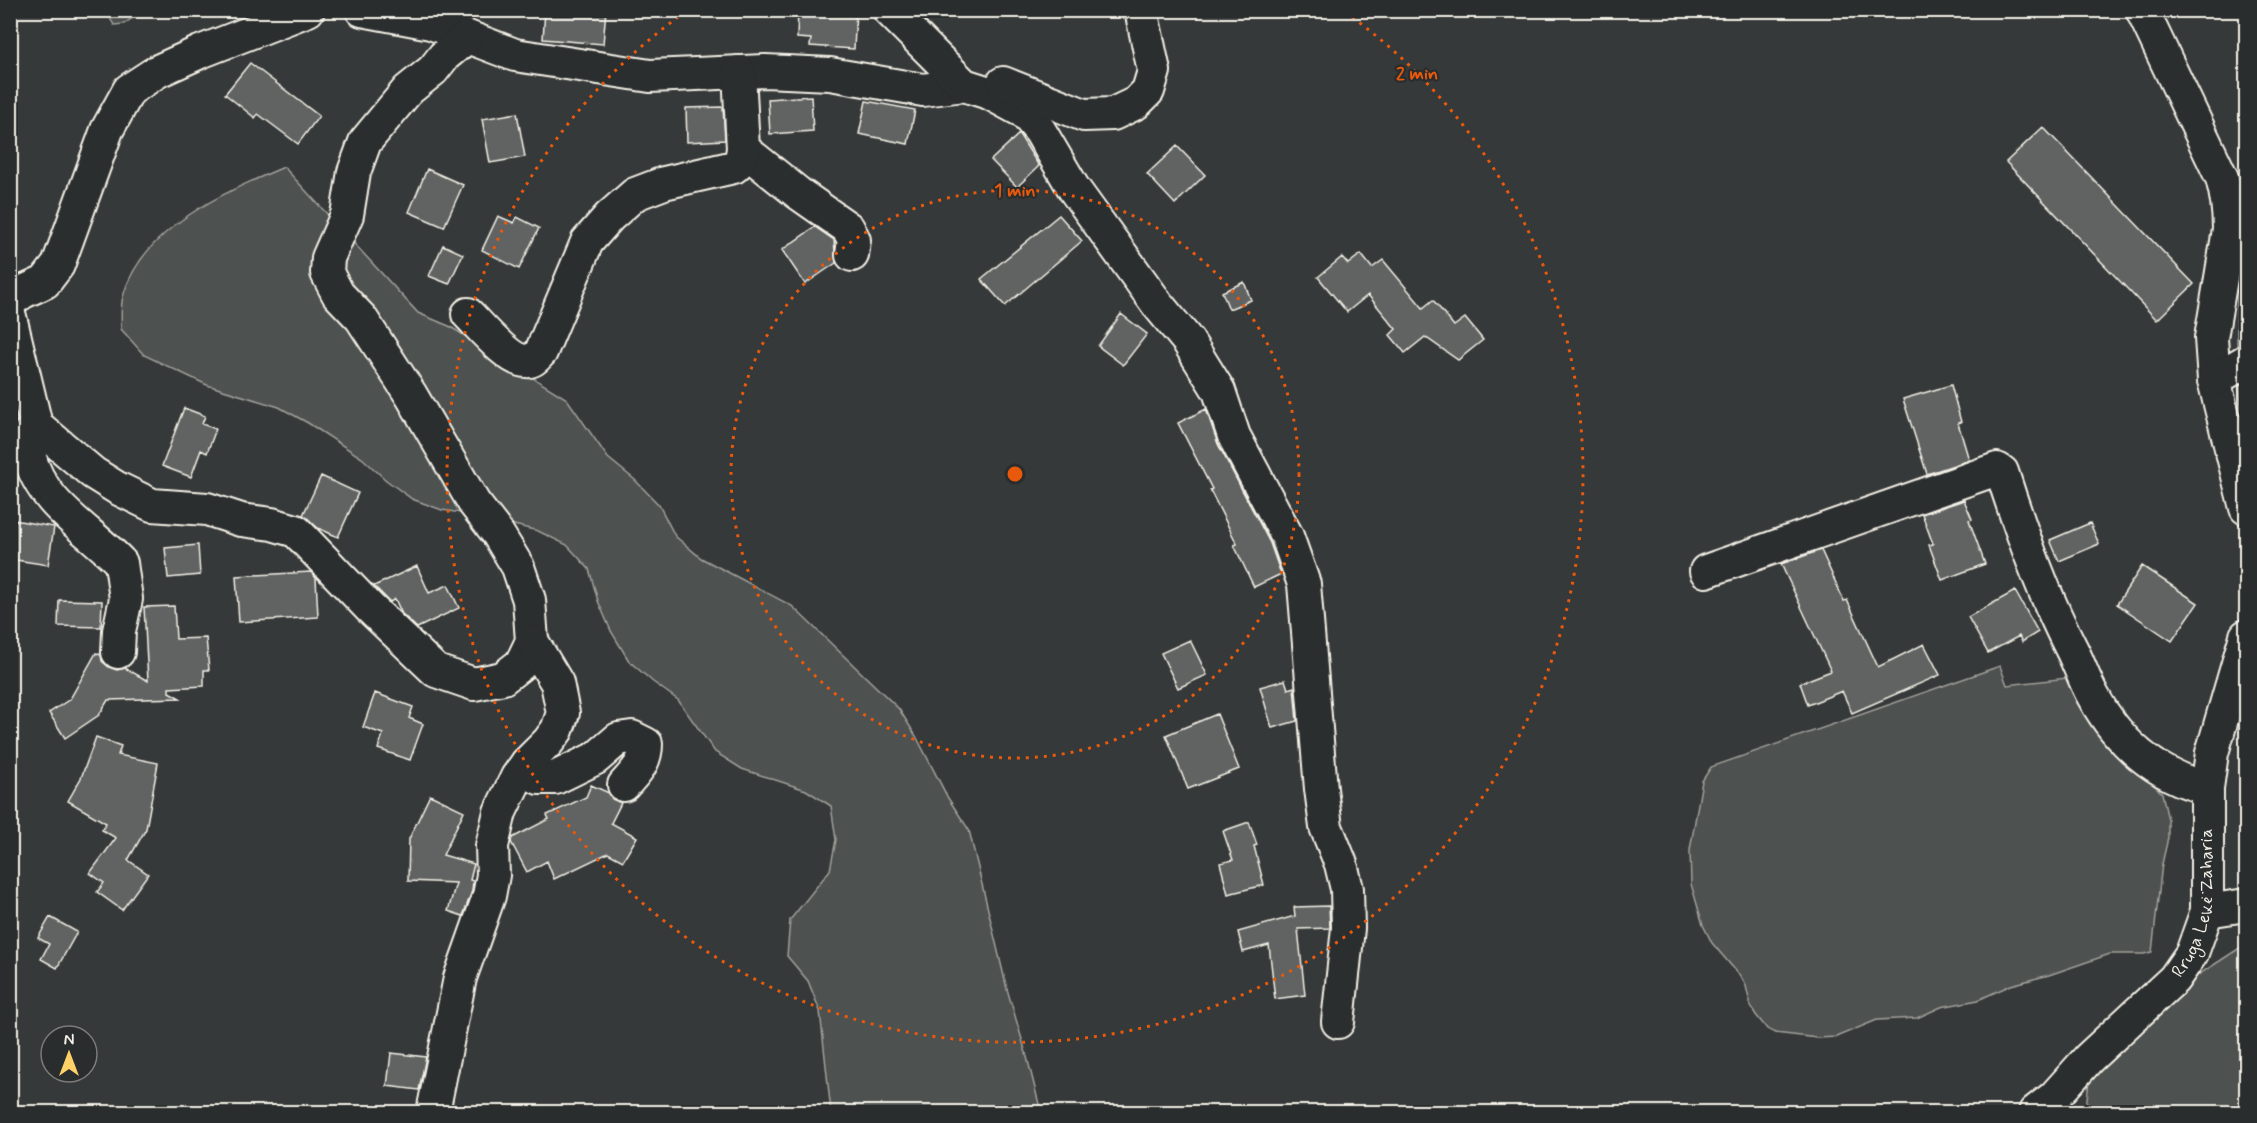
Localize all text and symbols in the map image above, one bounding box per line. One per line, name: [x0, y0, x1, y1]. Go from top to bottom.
text: 2 min: [1396, 62, 1438, 86]
text: 1 min: [994, 179, 1036, 203]
centre of rings: [1005, 464, 1025, 484]
street label: Rruga Lekë Zaharia: [2166, 828, 2219, 983]
north arrow: [39, 1024, 99, 1084]
text: N: [64, 1030, 74, 1051]

